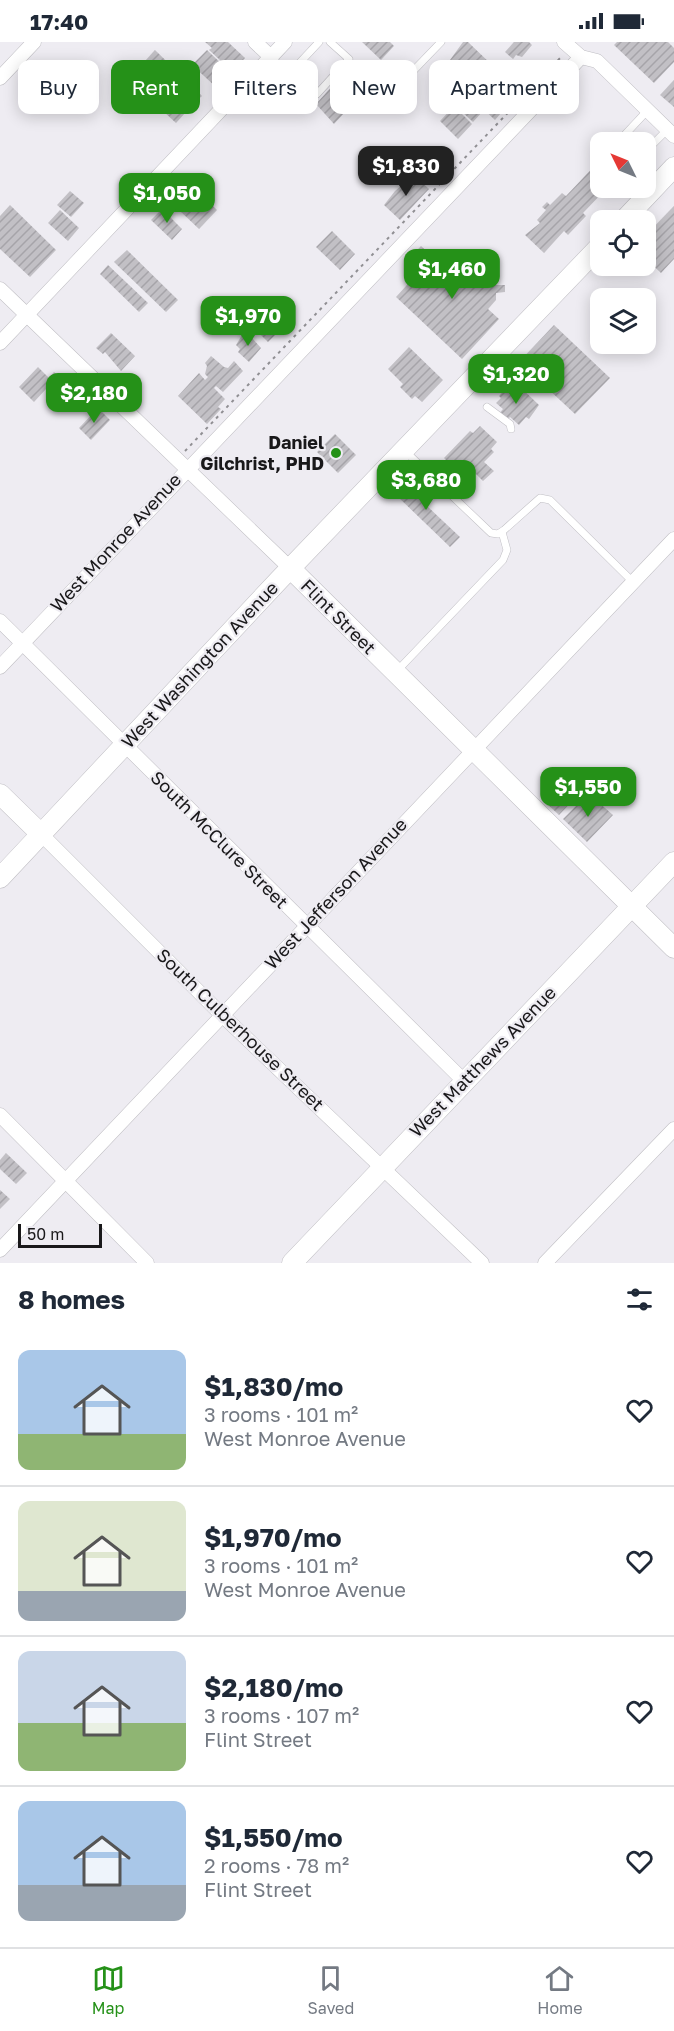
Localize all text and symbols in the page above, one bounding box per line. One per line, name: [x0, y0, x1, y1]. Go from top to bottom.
text: 17:40: [30, 8, 88, 35]
chip: Buy: [18, 60, 99, 114]
chip: Rent: [111, 60, 200, 114]
chip: Filters: [212, 60, 318, 114]
chip: New: [330, 60, 417, 114]
chip: Apartment: [429, 60, 579, 114]
north arrow: [590, 132, 656, 198]
map controls: [590, 132, 656, 354]
pin: $1,830: [357, 146, 455, 197]
text: $1,830: [372, 153, 440, 177]
pin: $1,050: [118, 173, 216, 224]
text: $1,050: [133, 180, 201, 204]
button: locate: [590, 210, 656, 276]
pin: $1,460: [403, 249, 501, 300]
text: $1,460: [418, 256, 486, 280]
button: layers: [590, 288, 656, 354]
pin: $1,970: [199, 296, 297, 347]
text: $1,970: [215, 303, 281, 327]
pin: $1,320: [467, 354, 565, 405]
text: $1,320: [482, 361, 550, 385]
pin: $2,180: [45, 373, 143, 424]
text: $2,180: [60, 380, 128, 404]
place label: Daniel Gilchrist, PHD: [200, 431, 324, 474]
marker: Daniel Gilchrist, PHD: [329, 446, 343, 460]
pin: $3,680: [377, 460, 475, 511]
text: $3,680: [391, 467, 461, 491]
street label: West Monroe Avenue: [45, 468, 185, 616]
street label: Flint Street: [297, 574, 381, 658]
street label: West Washington Avenue: [116, 576, 282, 752]
street label: South McClure Street: [146, 766, 293, 913]
pin: $1,550: [539, 767, 637, 818]
text: $1,550: [554, 774, 622, 798]
street label: West Jefferson Avenue: [260, 813, 411, 973]
street label: South Culberhouse Street: [153, 944, 329, 1115]
street label: West Matthews Avenue: [404, 981, 560, 1141]
scale bar: [18, 1221, 102, 1248]
text: 50 m: [27, 1224, 64, 1244]
icon: filters: [623, 1283, 656, 1316]
text: 8 homes: [18, 1284, 125, 1315]
text: $1,830/mo: [204, 1371, 343, 1402]
icon: home: [66, 1374, 138, 1446]
icon: heart: [623, 1394, 656, 1427]
text: 3 rooms · 101 m²: [204, 1402, 358, 1426]
text: West Monroe Avenue: [204, 1426, 406, 1450]
text: $1,970/mo: [204, 1522, 342, 1553]
icon: home: [66, 1525, 138, 1597]
icon: heart: [623, 1545, 656, 1578]
text: 3 rooms · 101 m²: [204, 1553, 358, 1577]
text: West Monroe Avenue: [204, 1577, 406, 1601]
text: $2,180/mo: [204, 1672, 343, 1703]
icon: home: [66, 1675, 138, 1747]
icon: heart: [623, 1695, 656, 1728]
text: 3 rooms · 107 m²: [204, 1703, 359, 1727]
text: Flint Street: [204, 1727, 312, 1751]
text: $1,550/mo: [204, 1822, 343, 1853]
icon: home: [66, 1825, 138, 1897]
icon: heart: [623, 1845, 656, 1878]
text: 2 rooms · 78 m²: [204, 1853, 349, 1877]
text: Flint Street: [204, 1877, 312, 1901]
tab: Map: [92, 1962, 125, 2018]
tab: Saved: [308, 1962, 354, 2018]
tab: Home: [537, 1962, 582, 2018]

